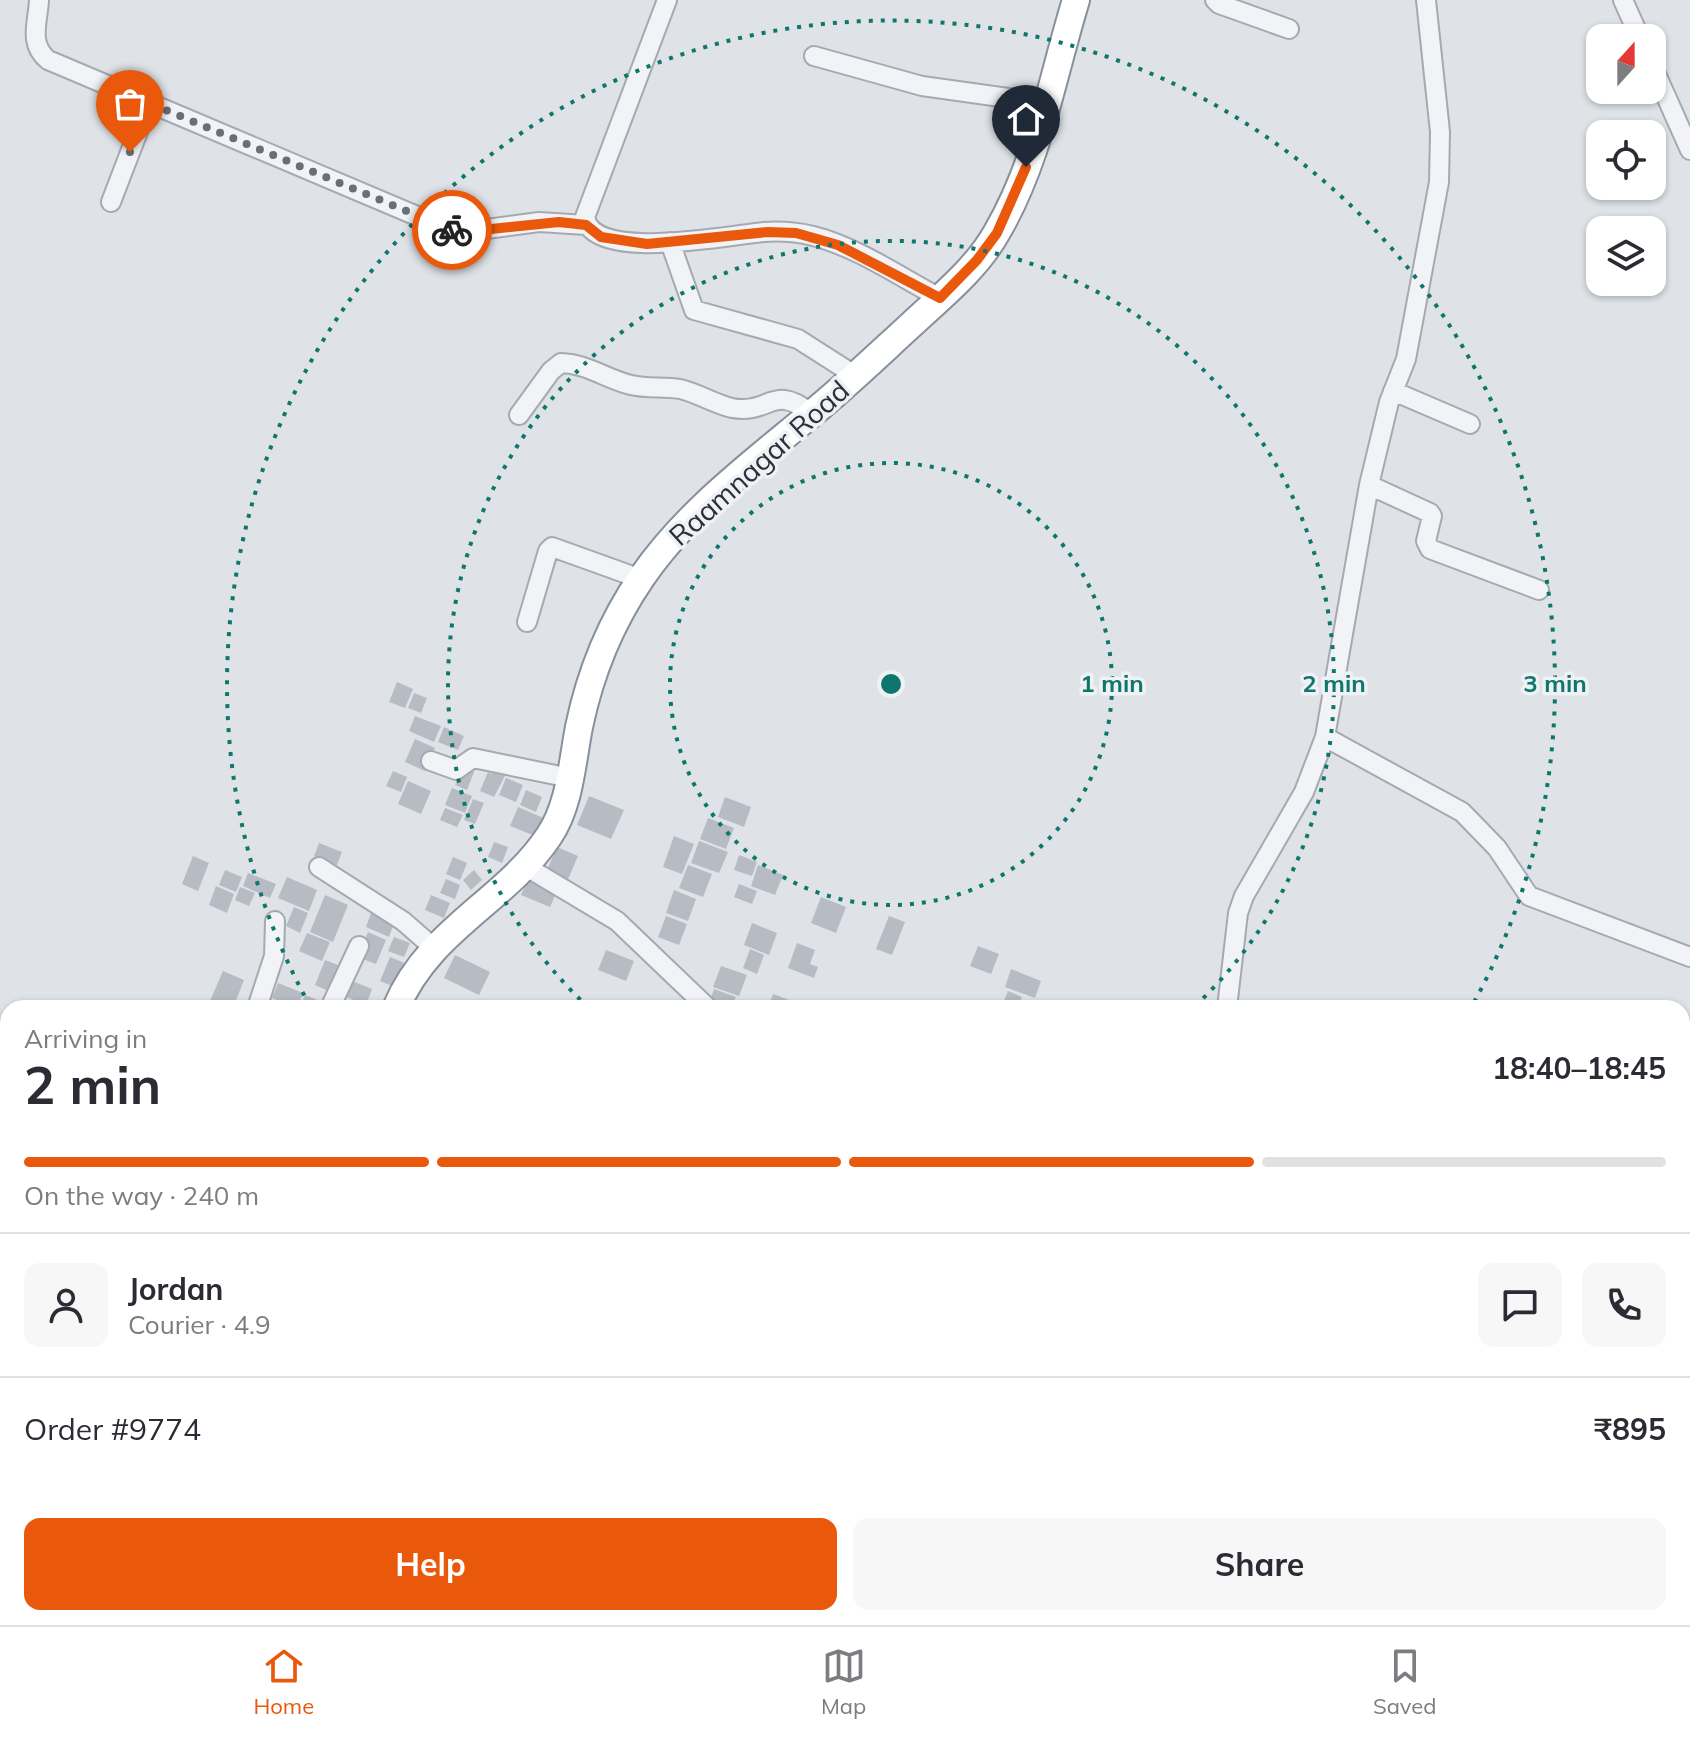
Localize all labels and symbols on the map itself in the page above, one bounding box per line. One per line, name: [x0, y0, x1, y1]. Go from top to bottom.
north arrow: [1586, 24, 1666, 104]
pin: [96, 70, 164, 152]
pin: [992, 85, 1060, 167]
courier: [412, 190, 492, 270]
street label: Raamnagar Road: [661, 372, 856, 553]
text: 1 min: [1080, 668, 1144, 698]
text: 2 min: [1302, 668, 1366, 698]
text: 3 min: [1523, 668, 1587, 698]
centre of rings: [877, 670, 905, 698]

